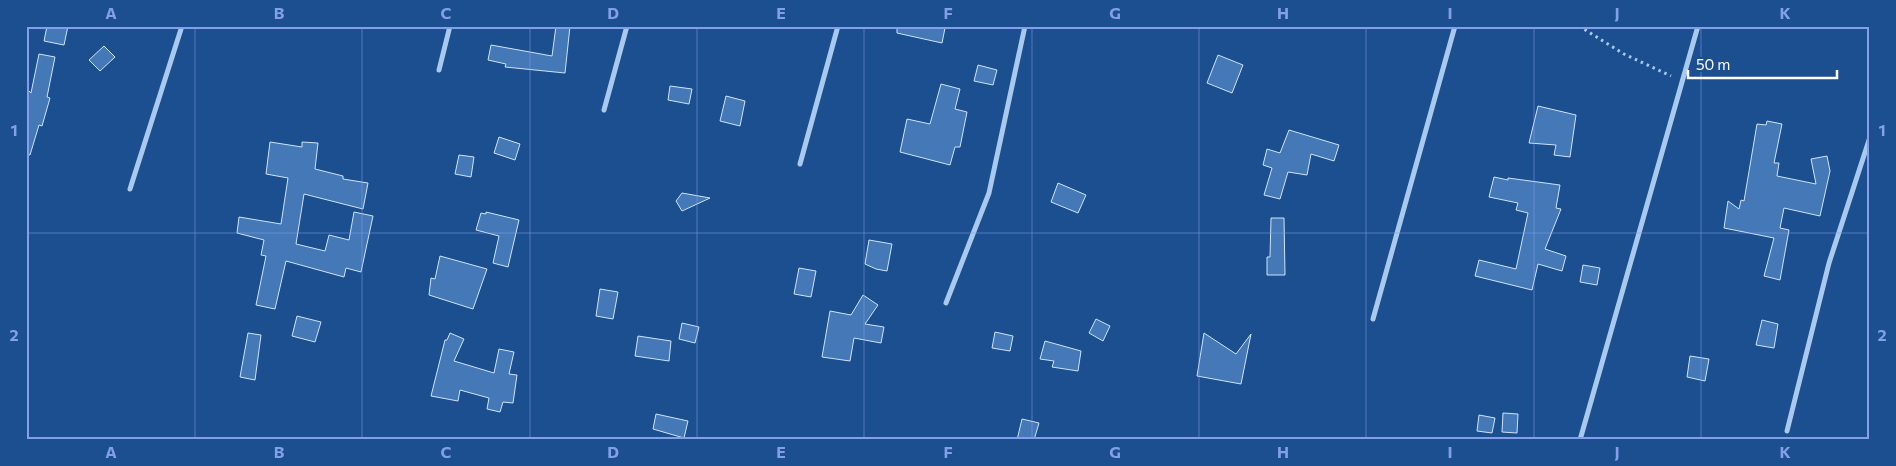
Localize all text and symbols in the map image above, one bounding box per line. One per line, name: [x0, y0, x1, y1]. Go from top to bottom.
text: A: [105, 3, 117, 22]
text: B: [274, 3, 285, 22]
text: C: [441, 3, 452, 22]
text: D: [607, 3, 619, 22]
text: E: [776, 3, 786, 22]
text: F: [943, 3, 953, 22]
text: G: [1109, 3, 1121, 22]
text: H: [1277, 3, 1289, 22]
text: I: [1447, 3, 1453, 22]
text: J: [1614, 3, 1620, 22]
text: K: [1779, 3, 1791, 22]
scale bar: [1688, 48, 1837, 80]
text: 50 m: [1696, 55, 1730, 73]
text: 1: [10, 120, 18, 139]
text: 1: [1878, 120, 1886, 139]
text: 2: [9, 325, 19, 344]
text: 2: [1877, 325, 1887, 344]
text: A: [105, 442, 117, 461]
text: B: [274, 442, 285, 461]
text: C: [441, 442, 452, 461]
text: D: [607, 442, 619, 461]
text: E: [776, 442, 786, 461]
text: F: [943, 442, 953, 461]
text: G: [1109, 442, 1121, 461]
text: H: [1277, 442, 1289, 461]
text: I: [1447, 442, 1453, 461]
text: J: [1614, 442, 1620, 461]
text: K: [1779, 442, 1791, 461]

